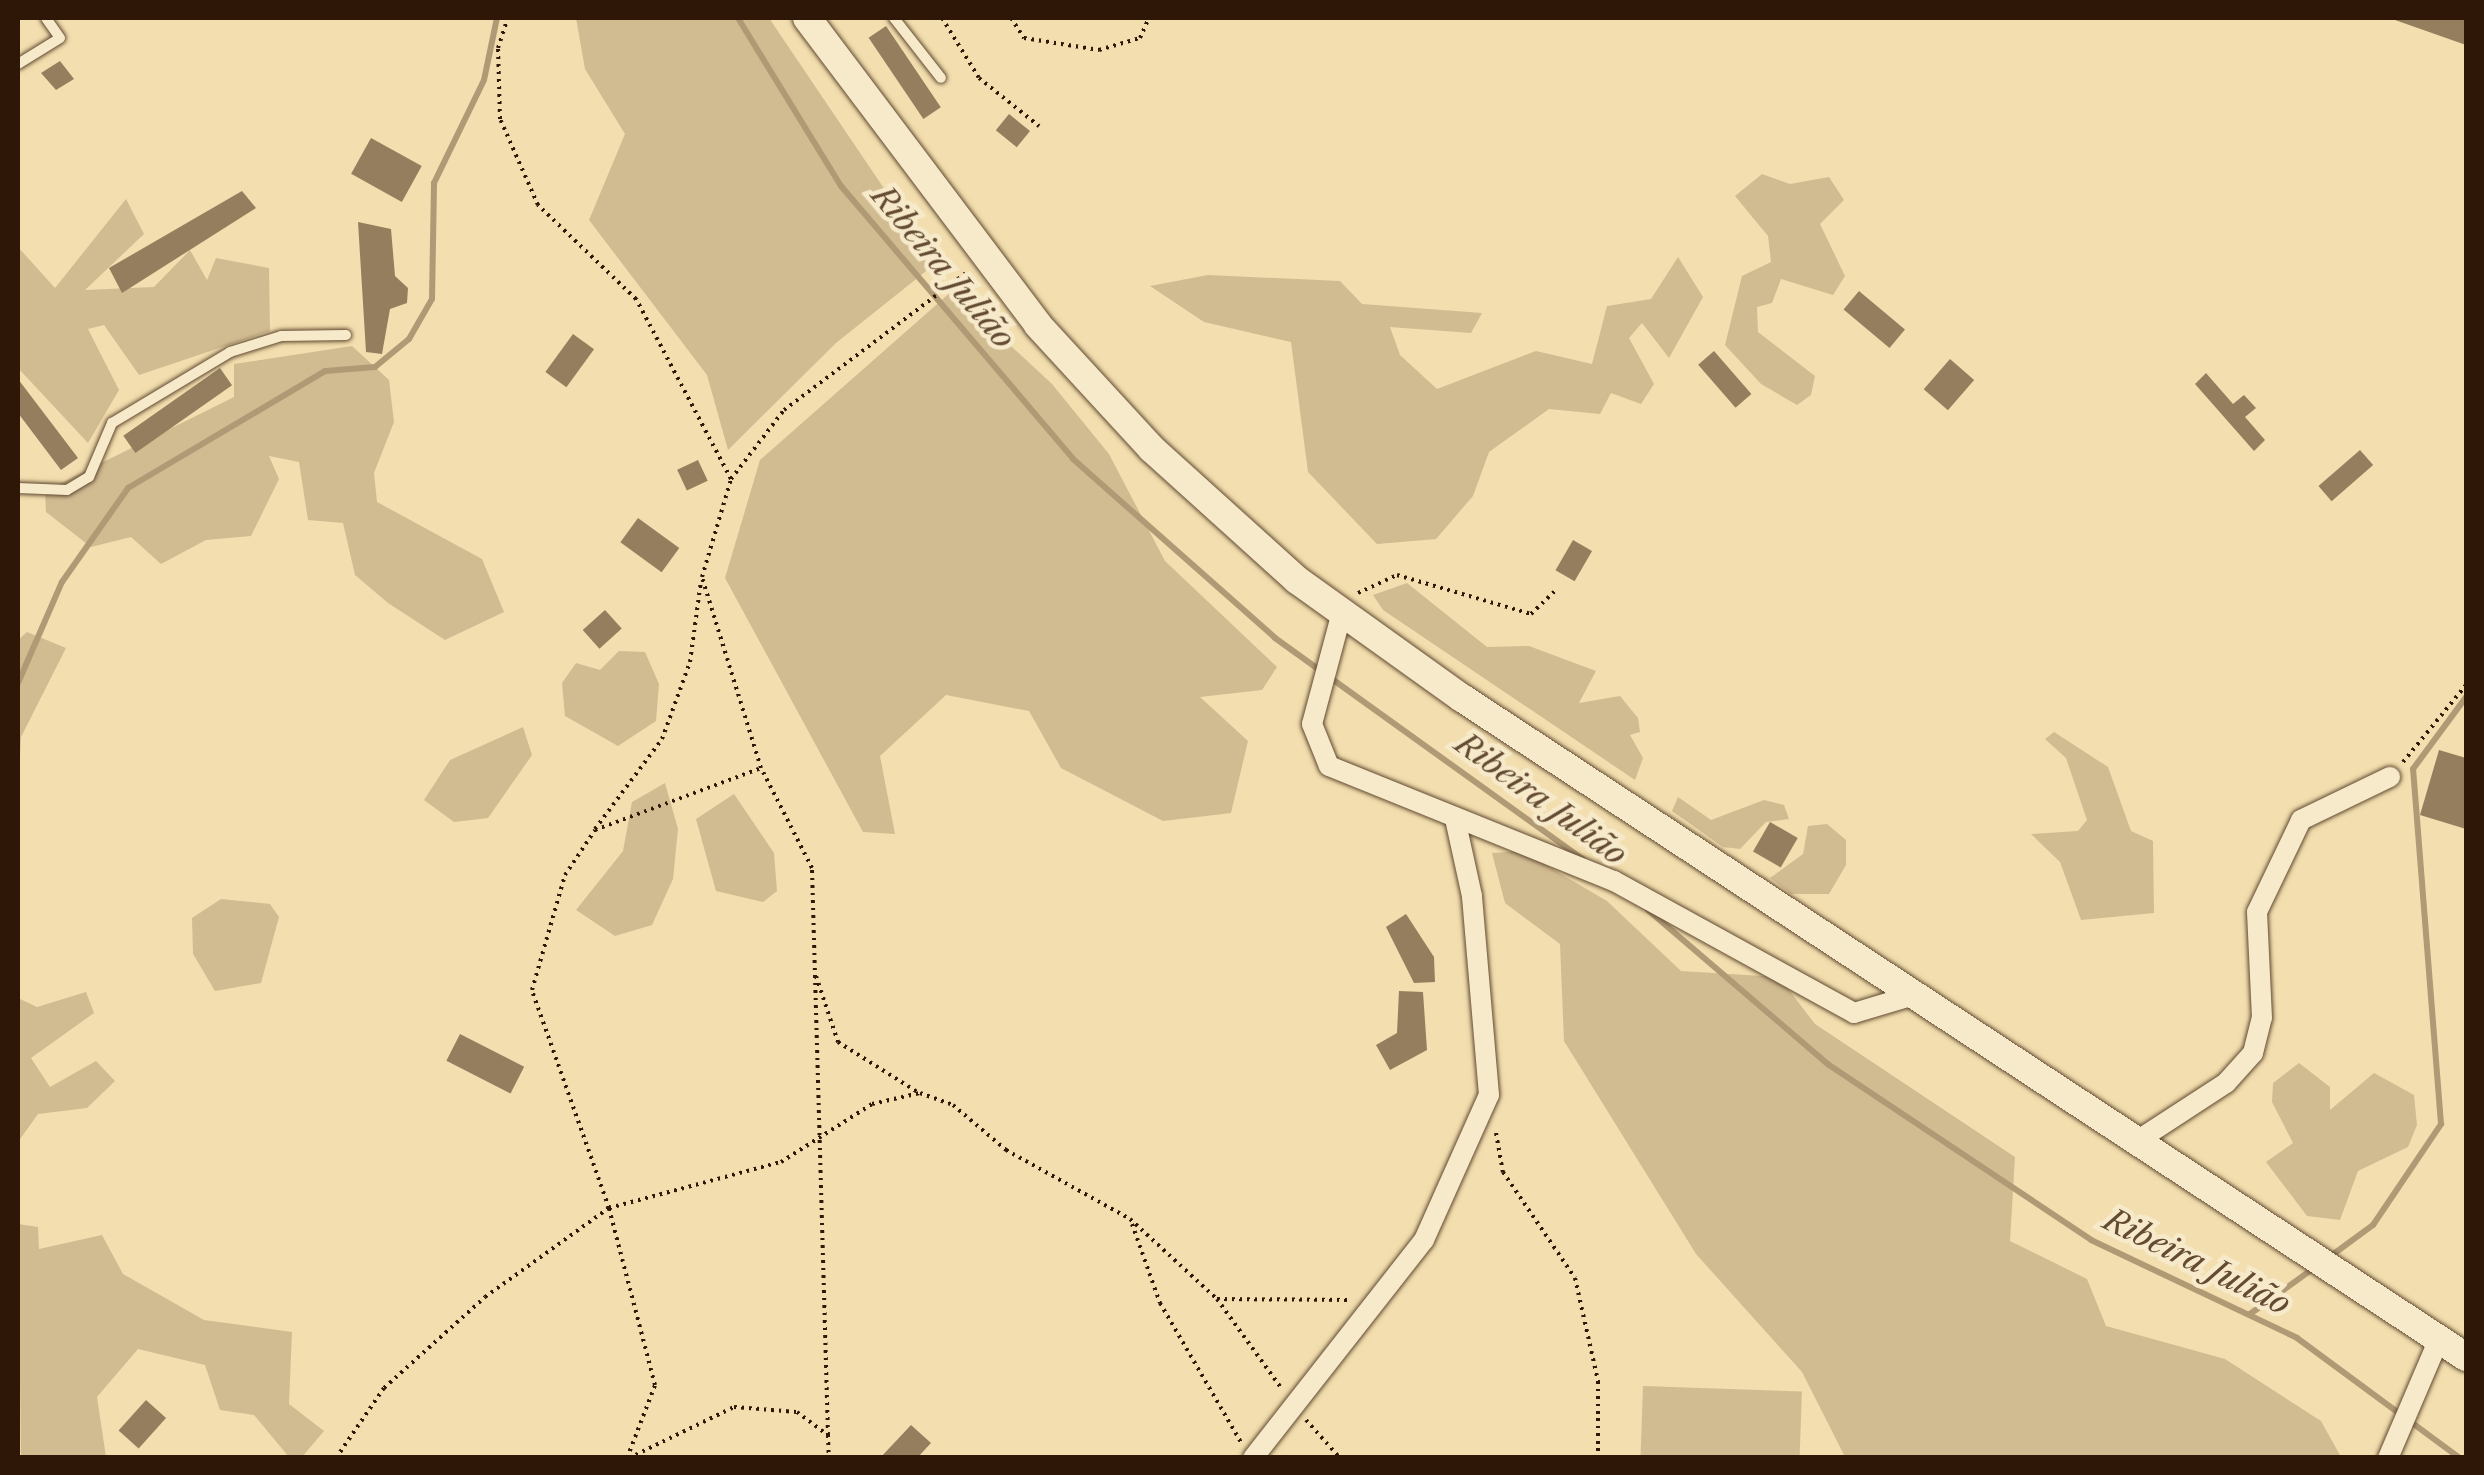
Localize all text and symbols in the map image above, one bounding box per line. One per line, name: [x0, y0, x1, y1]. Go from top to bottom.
water label: Ribeira Julião: [863, 177, 1023, 357]
water label: Ribeira Julião: [1448, 724, 1634, 874]
water label: Ribeira Julião: [2098, 1200, 2296, 1324]

